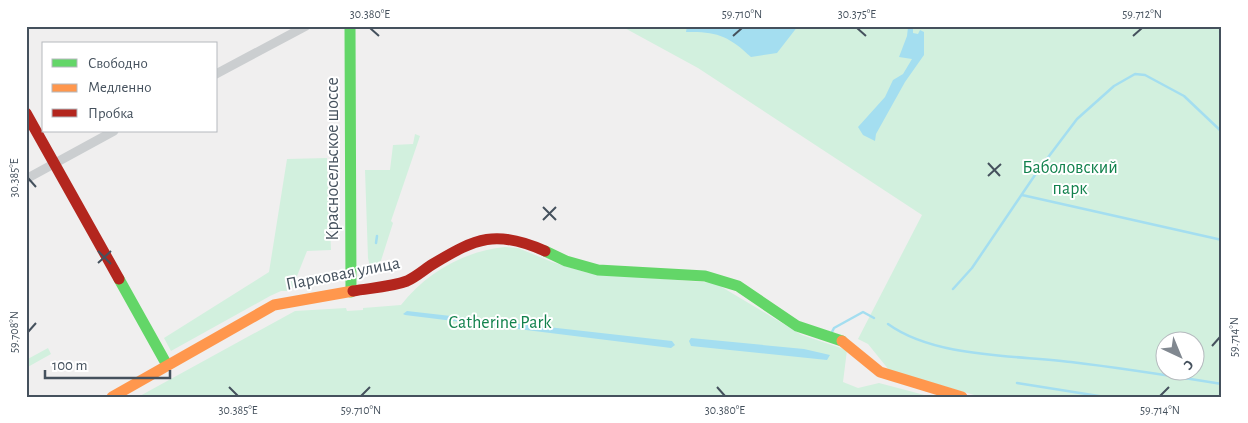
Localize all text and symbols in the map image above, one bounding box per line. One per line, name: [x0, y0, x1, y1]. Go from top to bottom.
text: 30.380°E: [350, 8, 390, 20]
text: 59.710°N: [722, 8, 762, 20]
text: 30.375°E: [838, 8, 876, 20]
text: 59.712°N: [1122, 8, 1162, 20]
legend: [42, 42, 218, 132]
text: Свободно: [88, 56, 148, 71]
street label: Красносельское шоссе: [324, 77, 342, 241]
text: Медленно: [88, 80, 152, 95]
text: Пробка: [88, 106, 134, 121]
text: 30.385°E: [8, 158, 20, 197]
park label: Баболовский парк: [1022, 158, 1118, 198]
street label: Парковая улица: [284, 254, 402, 294]
text: 59.708°N: [8, 311, 20, 353]
park label: Catherine Park: [449, 314, 552, 332]
text: 59.714°N: [1228, 317, 1240, 357]
north arrow: [1156, 330, 1206, 380]
scale bar: [45, 348, 170, 380]
text: С: [1181, 357, 1196, 373]
text: 100 m: [52, 358, 87, 373]
text: 30.385°E: [219, 404, 258, 416]
text: 59.710°N: [341, 404, 381, 416]
text: 30.380°E: [705, 404, 745, 416]
text: 59.714°N: [1140, 404, 1180, 416]

